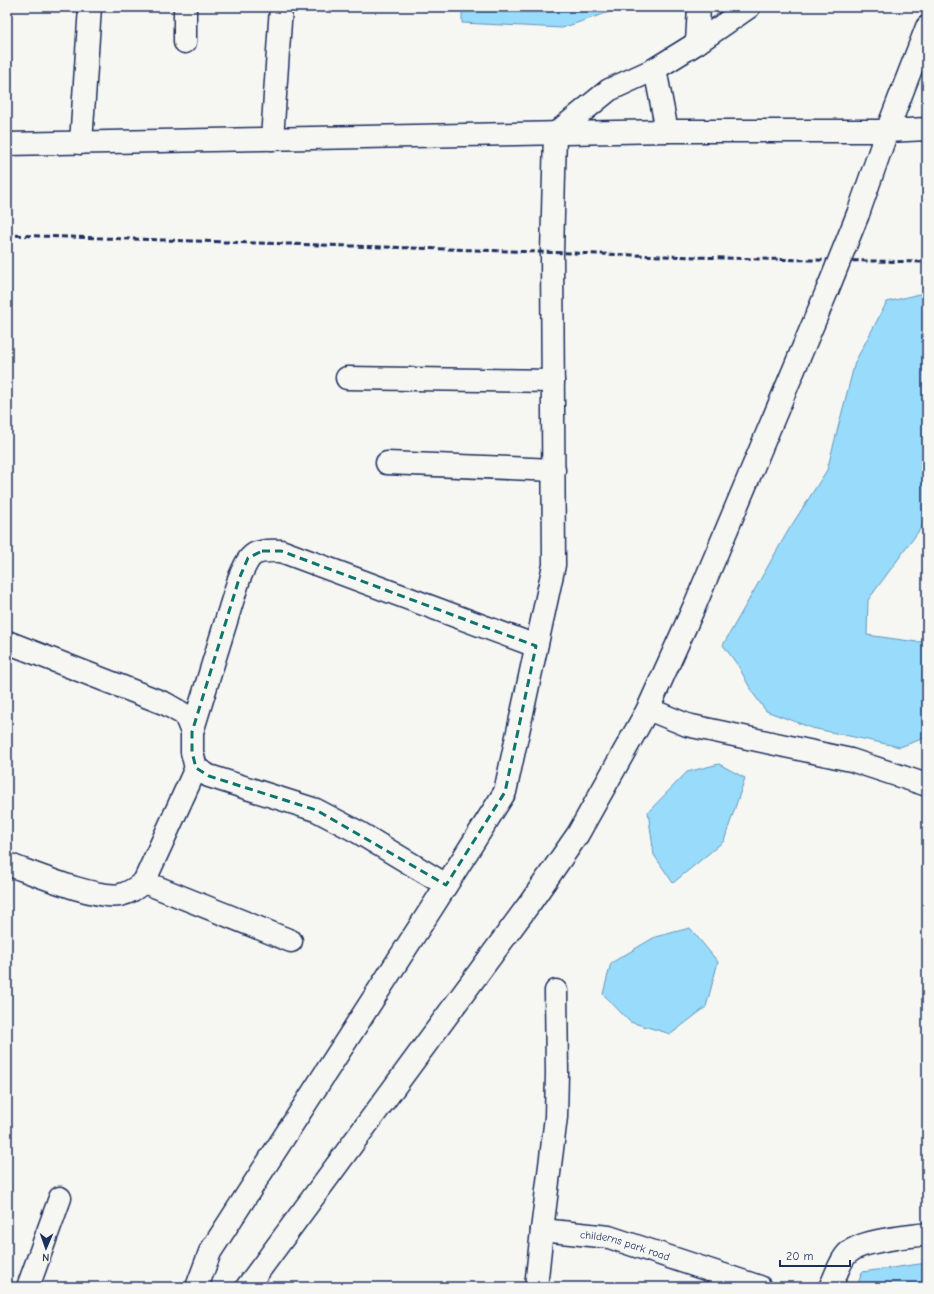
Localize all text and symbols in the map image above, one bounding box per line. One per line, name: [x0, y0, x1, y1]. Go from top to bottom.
north arrow: [26, 1228, 66, 1268]
street label: childerns park road: [579, 1228, 671, 1264]
scale bar: [780, 1242, 850, 1268]
text: 20 m: [786, 1249, 814, 1263]
text: N: [42, 1251, 49, 1264]

